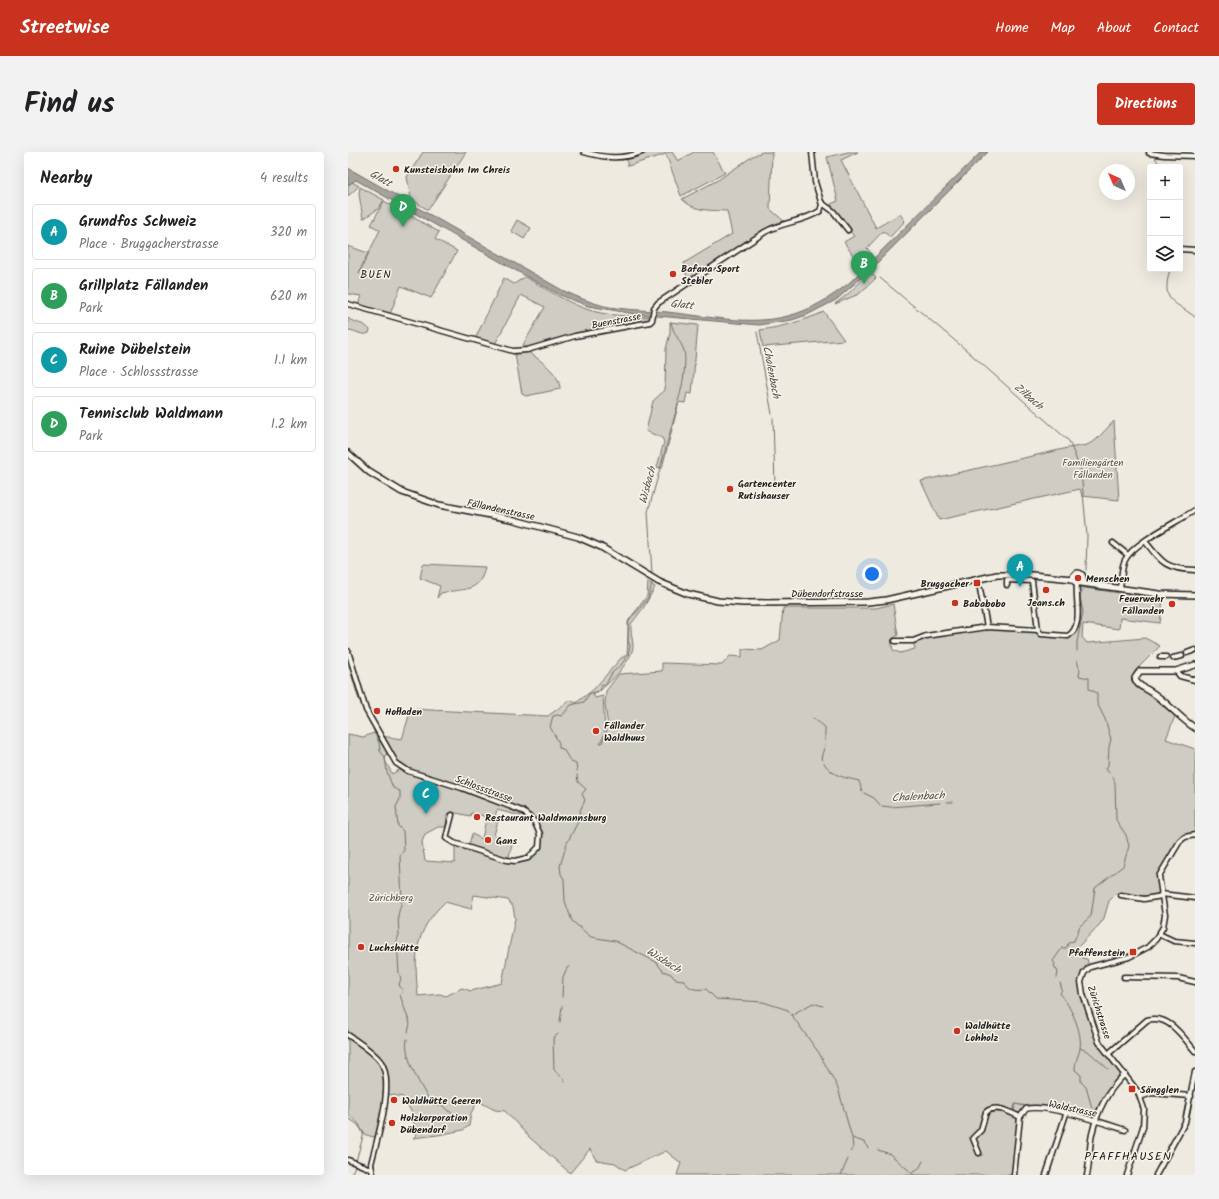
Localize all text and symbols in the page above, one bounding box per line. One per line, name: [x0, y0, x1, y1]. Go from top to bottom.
text: Streetwise: [20, 13, 110, 43]
text: Home: [995, 17, 1029, 39]
text: Map: [1051, 17, 1075, 39]
text: About: [1097, 17, 1131, 39]
text: Contact: [1153, 17, 1199, 39]
text: Find us: [24, 82, 115, 127]
button: Directions: [1097, 83, 1195, 125]
place label: Kunsteisbahn Im Chreis: [404, 162, 511, 178]
marker: Kunsteisbahn Im Chreis: [391, 164, 401, 174]
north arrow: [1099, 164, 1135, 200]
map controls: [1147, 164, 1183, 272]
button: +: [1147, 164, 1183, 200]
text: Nearby: [40, 165, 92, 192]
water label: Glatt: [366, 165, 397, 193]
text: 4 results: [260, 168, 308, 189]
pin: D: [390, 194, 416, 227]
button: −: [1147, 200, 1183, 236]
text: Grundfos Schweiz: [79, 210, 196, 234]
text: A: [50, 222, 58, 243]
text: 320 m: [270, 222, 307, 243]
text: Place · Bruggacherstrasse: [79, 234, 219, 255]
button: layers: [1147, 236, 1183, 272]
pin: B: [851, 251, 877, 284]
place label: Bafana Sport Stebler: [681, 261, 740, 289]
district label: BUEN: [360, 266, 392, 284]
marker: Bafana Sport Stebler: [668, 269, 678, 279]
text: Grillplatz Fällanden: [79, 274, 208, 298]
text: B: [50, 286, 58, 307]
text: 620 m: [270, 286, 307, 307]
water label: Glatt: [669, 295, 696, 315]
text: Park: [79, 298, 103, 319]
street label: Buenstrasse: [590, 308, 643, 334]
text: Ruine Dübelstein: [79, 338, 191, 362]
water label: Chalenbach: [757, 345, 785, 401]
text: C: [50, 350, 58, 371]
text: 1.1 km: [274, 350, 307, 371]
text: Place · Schlossstrasse: [79, 362, 198, 383]
water label: Zilbach: [1010, 379, 1048, 415]
text: Tennisclub Waldmann: [79, 402, 223, 426]
text: D: [50, 414, 58, 435]
text: 1.2 km: [271, 414, 307, 435]
text: Park: [79, 426, 103, 447]
park label: Familiengärten Fällanden: [1062, 455, 1124, 483]
water label: Wisbach: [634, 464, 662, 506]
place label: Gartencenter Rutishauser: [738, 476, 796, 504]
marker: Gartencenter Rutishauser: [725, 484, 735, 494]
street label: Fällandenstrasse: [465, 495, 537, 525]
pin: A: [1007, 554, 1033, 587]
your location: [862, 564, 882, 584]
place label: Menschen: [1086, 571, 1130, 587]
marker: Menschen: [1073, 573, 1083, 583]
place label: Bruggacher: [921, 576, 969, 592]
marker: Bruggacher: [972, 578, 982, 588]
marker: Jeans.ch: [1041, 585, 1051, 595]
street label: Dübendorfstrasse: [791, 586, 864, 602]
place label: Feuerwehr Fällanden: [1119, 591, 1164, 619]
place label: Jeans.ch: [1027, 595, 1065, 611]
place label: Bababobo: [963, 596, 1006, 612]
marker: Bababobo: [950, 598, 960, 608]
marker: Feuerwehr Fällanden: [1167, 599, 1177, 609]
place label: Hofladen: [385, 704, 423, 720]
marker: Hofladen: [372, 706, 382, 716]
place label: Fällander Waldhuus: [604, 718, 645, 746]
marker: Fällander Waldhuus: [591, 726, 601, 736]
street label: Schlossstrasse: [453, 771, 515, 807]
pin: C: [413, 781, 439, 814]
water label: Chalenbach: [891, 787, 946, 807]
place label: Restaurant Waldmannsburg: [485, 810, 607, 826]
marker: Restaurant Waldmannsburg: [472, 812, 482, 822]
place label: Gans: [496, 833, 518, 849]
marker: Gans: [483, 835, 493, 845]
park label: Zürichberg: [369, 890, 413, 906]
place label: Luchshütte: [369, 940, 419, 956]
marker: Luchshütte: [356, 942, 366, 952]
water label: Wisbach: [643, 943, 685, 979]
place label: Pfaffenstein: [1069, 945, 1125, 961]
marker: Pfaffenstein: [1128, 947, 1138, 957]
street label: Zürichstrasse: [1083, 983, 1115, 1042]
place label: Waldhütte Lohholz: [965, 1018, 1010, 1046]
marker: Waldhütte Lohholz: [952, 1026, 962, 1036]
place label: Sängglen: [1140, 1082, 1179, 1098]
marker: Sängglen: [1127, 1084, 1137, 1094]
place label: Waldhütte Geeren: [402, 1093, 481, 1109]
marker: Waldhütte Geeren: [389, 1095, 399, 1105]
street label: Waldstrasse: [1047, 1096, 1099, 1122]
place label: Holzkorporation Dübendorf: [400, 1110, 468, 1138]
marker: Holzkorporation Dübendorf: [387, 1118, 397, 1128]
district label: PFAFFHAUSEN: [1084, 1147, 1172, 1166]

